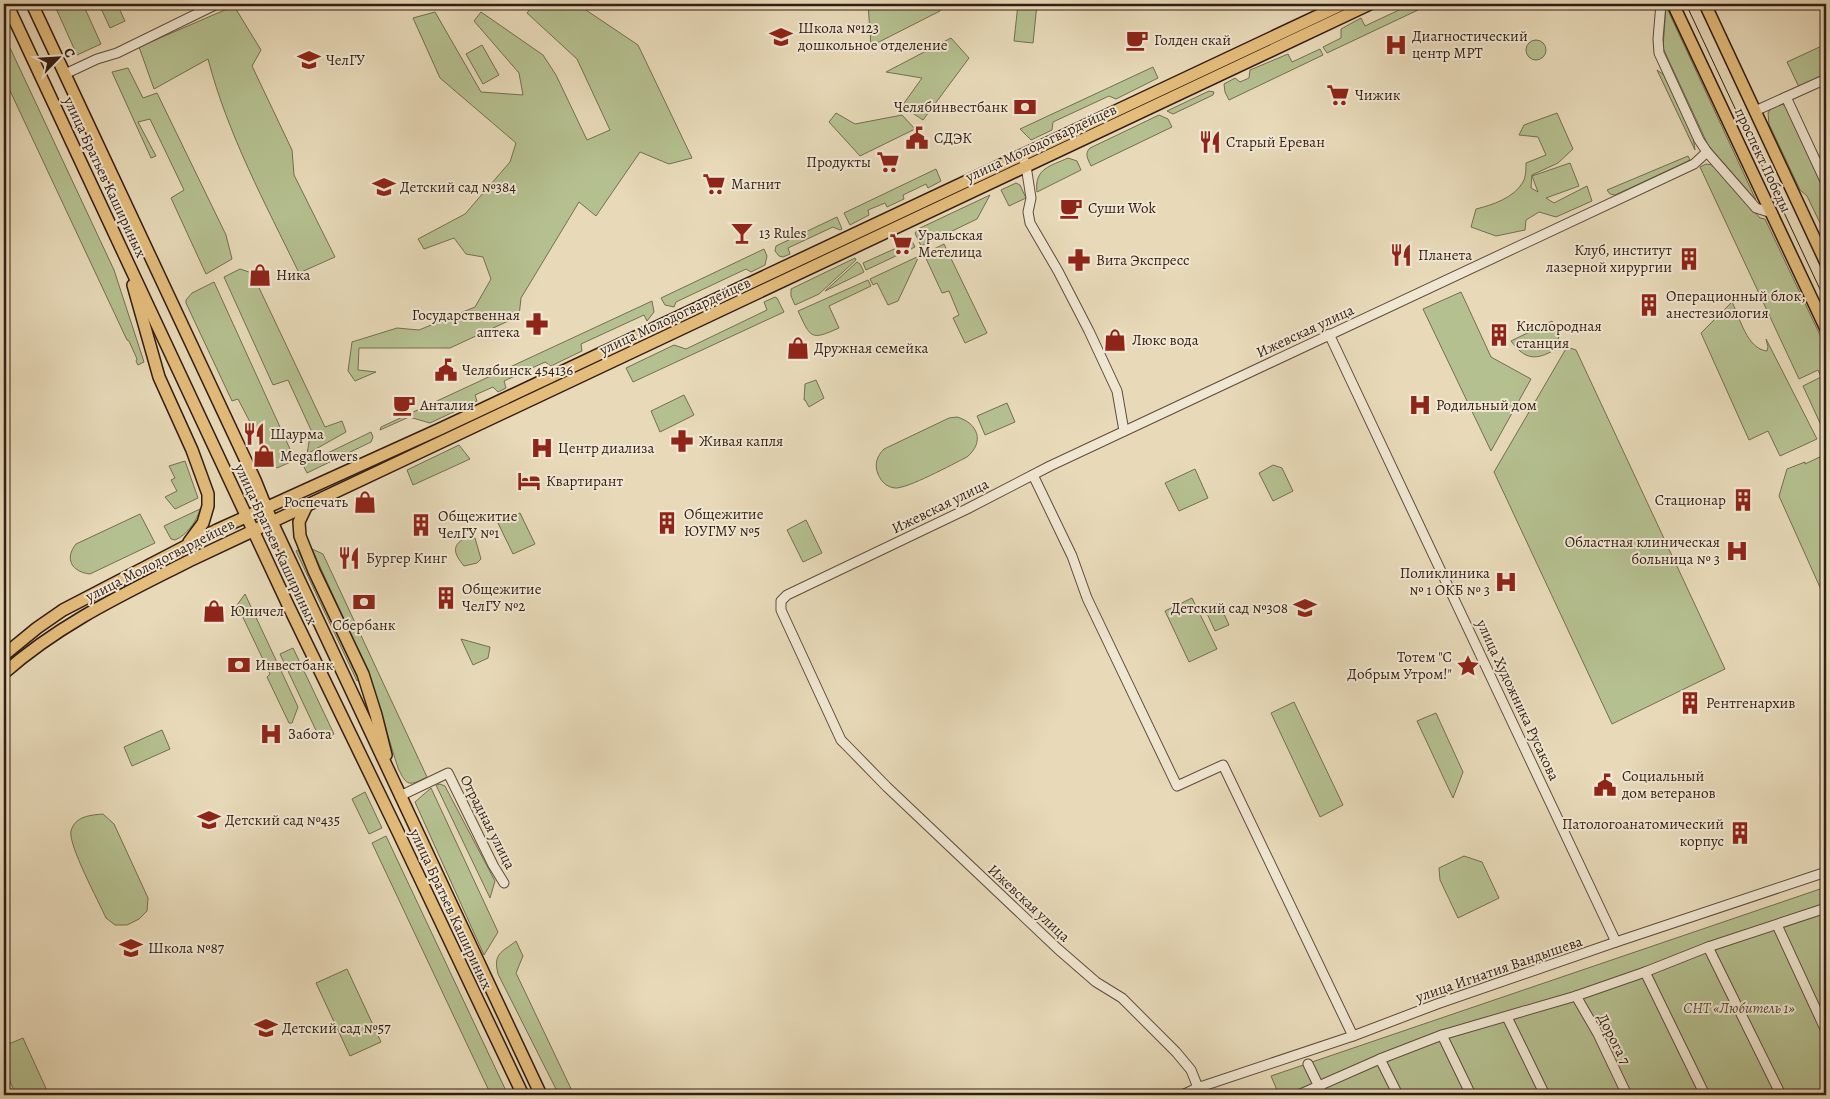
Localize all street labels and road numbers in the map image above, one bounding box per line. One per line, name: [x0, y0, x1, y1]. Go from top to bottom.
street label: улица Братьев Кашириных: [58, 92, 151, 261]
street label: улица Молодогвардейцев: [961, 99, 1120, 187]
street label: проспект Победы: [1730, 104, 1796, 216]
street label: улица Молодогвардейцев: [595, 272, 754, 360]
street label: Ижевская улица: [1253, 300, 1357, 362]
street label: улица Братьев Кашириных: [229, 459, 322, 628]
street label: Ижевская улица: [888, 474, 992, 538]
street label: улица Молодогвардейцев: [81, 514, 238, 607]
street label: улица Художника Русакова: [1471, 615, 1564, 784]
street label: Отрадная улица: [456, 771, 520, 873]
street label: улица Братьев Кашириных: [404, 824, 497, 993]
street label: Ижевская улица: [984, 860, 1075, 946]
street label: улица Игнатия Вандышева: [1412, 931, 1585, 1007]
street label: Дорога 7: [1593, 1010, 1636, 1069]

